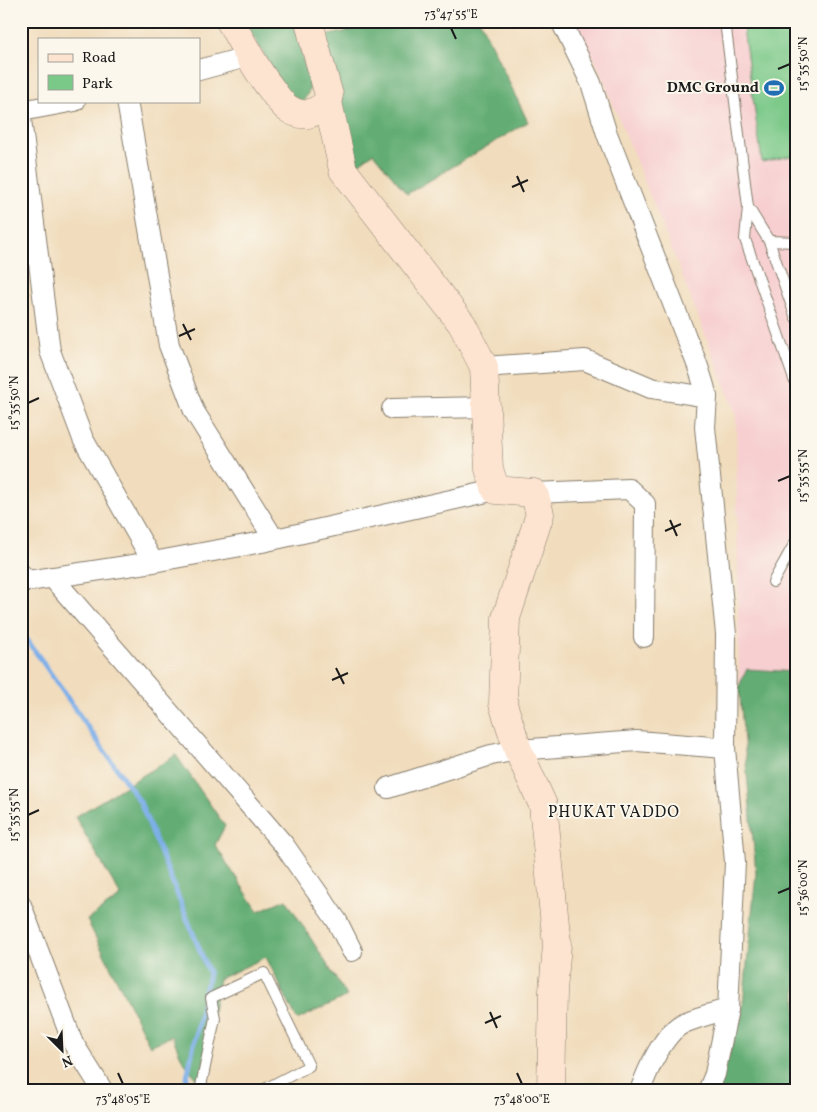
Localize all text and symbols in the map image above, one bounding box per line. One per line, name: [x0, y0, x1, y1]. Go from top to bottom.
text: 73°47'55"E: [424, 7, 478, 23]
text: 15°35'50"N: [796, 37, 812, 91]
legend: [38, 38, 200, 102]
text: Road: [82, 48, 116, 69]
text: Park: [82, 74, 113, 95]
sports icon: DMC Ground: [763, 77, 785, 99]
place label: DMC Ground: [667, 78, 759, 99]
text: 15°35'50"N: [7, 376, 23, 430]
text: 15°35'55"N: [796, 449, 812, 503]
text: 15°35'55"N: [7, 788, 23, 842]
district label: PHUKAT VADDO: [548, 802, 680, 824]
text: 15°36'00"N: [796, 860, 812, 916]
north arrow: [38, 1024, 88, 1074]
text: N: [58, 1050, 75, 1071]
text: 73°48'05"E: [96, 1092, 150, 1108]
text: 73°48'00"E: [494, 1092, 550, 1108]

